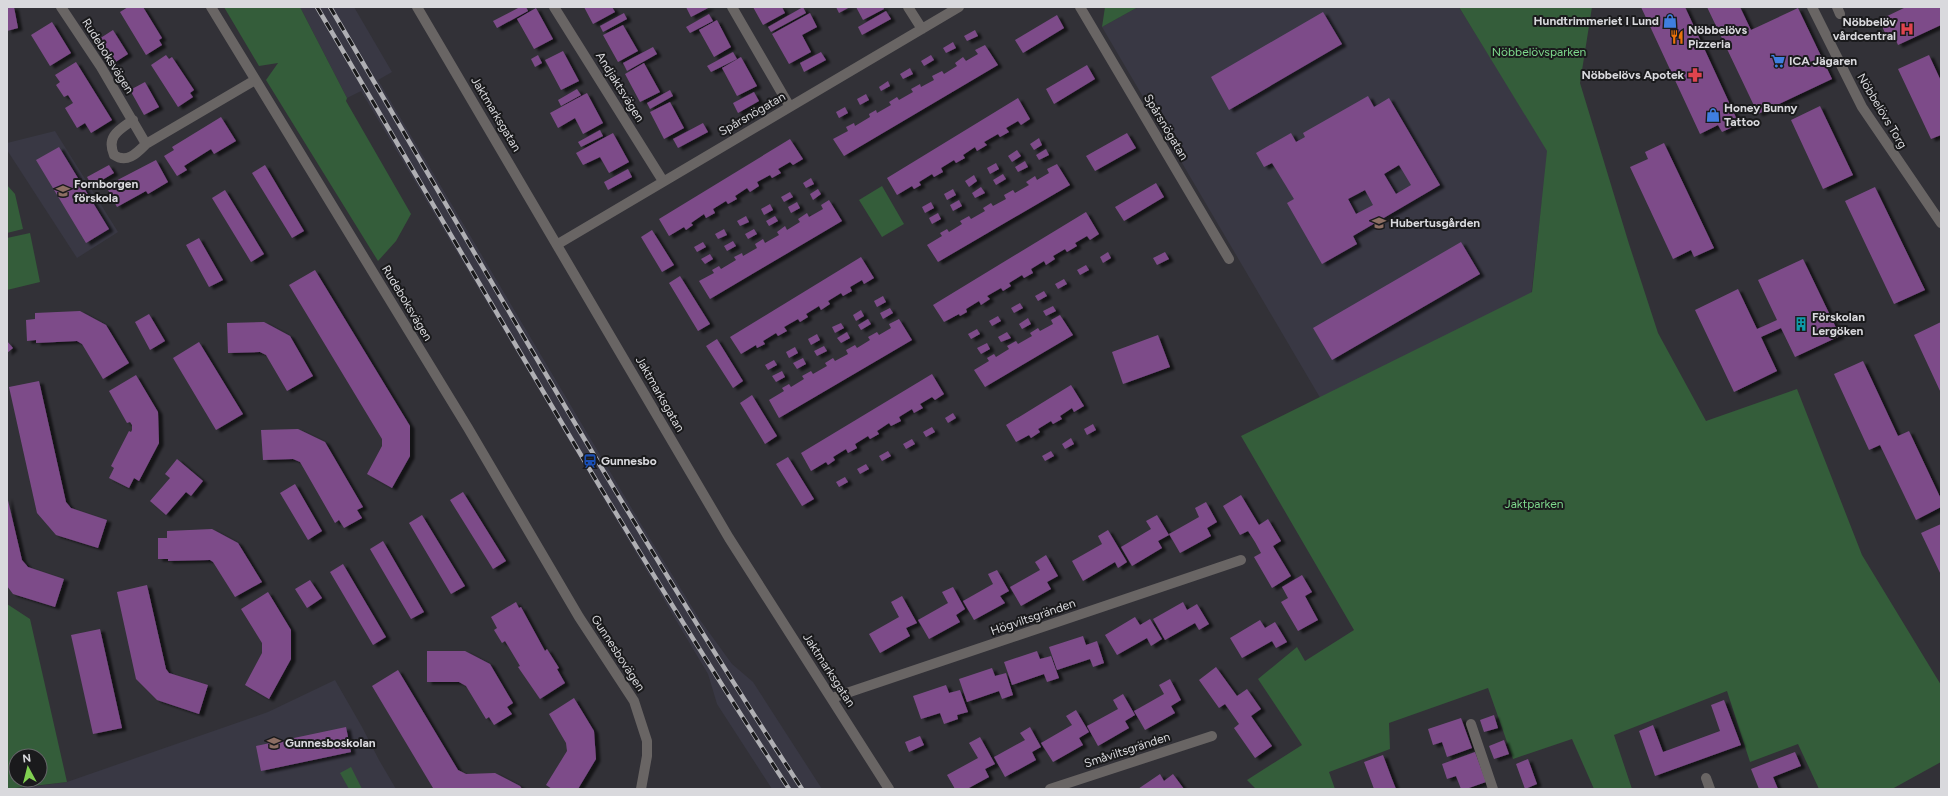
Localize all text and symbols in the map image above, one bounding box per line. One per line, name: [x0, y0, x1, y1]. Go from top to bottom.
shop icon: Hundtrimmeriet I Lund: [1662, 13, 1678, 29]
place label: Hundtrimmeriet I Lund: [1534, 14, 1659, 28]
place label: Nöbbelöv vårdcentral: [1833, 15, 1896, 43]
street label: Rudeboksvägen: [79, 16, 137, 96]
hospital icon: Nöbbelöv vårdcentral: [1899, 21, 1915, 37]
place label: Nöbbelövs Pizzeria: [1688, 23, 1748, 51]
restaurant icon: Nöbbelövs Pizzeria: [1669, 29, 1685, 45]
park label: Nöbbelövsparken: [1492, 45, 1586, 59]
street label: Andjaktsvägen: [593, 49, 647, 125]
supermarket icon: ICA Jägaren: [1770, 53, 1786, 69]
place label: ICA Jägaren: [1789, 54, 1857, 68]
pharmacy icon: Nöbbelövs Apotek: [1687, 67, 1703, 83]
place label: Nöbbelövs Apotek: [1581, 68, 1685, 82]
street label: Nöbbelövs Torg: [1854, 71, 1910, 151]
street label: Jaktmarksgatan: [468, 74, 524, 154]
street label: Spårsnögatan: [716, 89, 788, 139]
street label: Spårsnögatan: [1141, 92, 1191, 163]
place label: Honey Bunny Tattoo: [1724, 101, 1798, 129]
shop icon: Honey Bunny Tattoo: [1705, 107, 1721, 123]
place label: Fornborgen förskola: [74, 177, 138, 205]
school or university icon: Fornborgen förskola: [55, 183, 71, 199]
school or university icon: Hubertusgården: [1371, 215, 1387, 231]
place label: Hubertusgården: [1390, 216, 1480, 230]
street label: Rudeboksvägen: [379, 263, 435, 344]
place label: Förskolan Lergöken: [1812, 310, 1865, 338]
building icon: Förskolan Lergöken: [1793, 316, 1809, 332]
street label: Jaktmarksgatan: [633, 354, 687, 435]
station icon: Gunnesbo: [582, 453, 598, 469]
place label: Gunnesbo: [601, 454, 657, 468]
park label: Jaktparken: [1505, 497, 1564, 511]
street label: Högviltsgränden: [989, 596, 1078, 638]
street label: Gunnesbovägen: [588, 612, 648, 694]
street label: Jaktmarksgatan: [800, 631, 858, 710]
street label: Småviltsgränden: [1082, 729, 1172, 770]
school or university icon: Gunnesboskolan: [266, 735, 282, 751]
place label: Gunnesboskolan: [285, 736, 376, 750]
north arrow: [8, 748, 48, 788]
text: N: [22, 752, 32, 766]

